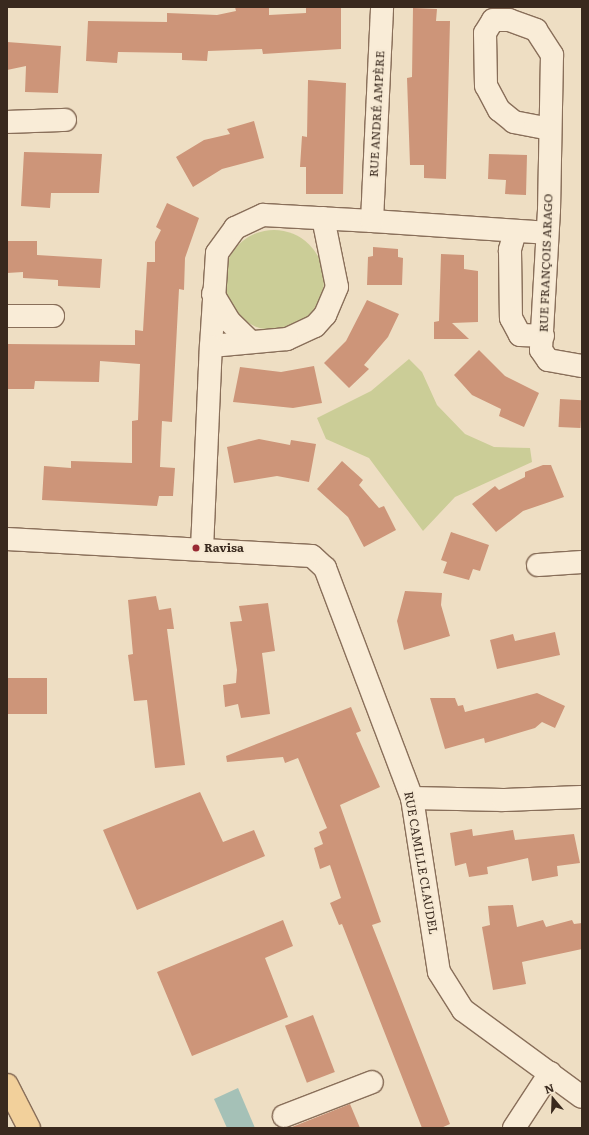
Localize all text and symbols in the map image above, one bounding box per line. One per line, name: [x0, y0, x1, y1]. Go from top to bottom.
street label: RUE ANDRÉ AMPÈRE: [366, 50, 388, 178]
street label: RUE FRANÇOIS ARAGO: [536, 193, 556, 333]
place label: Ravisa: [204, 541, 244, 555]
marker: Ravisa: [191, 543, 201, 553]
street label: RUE CAMILLE CLAUDEL: [401, 790, 441, 936]
north arrow: [533, 1079, 573, 1119]
text: N: [542, 1079, 556, 1097]

